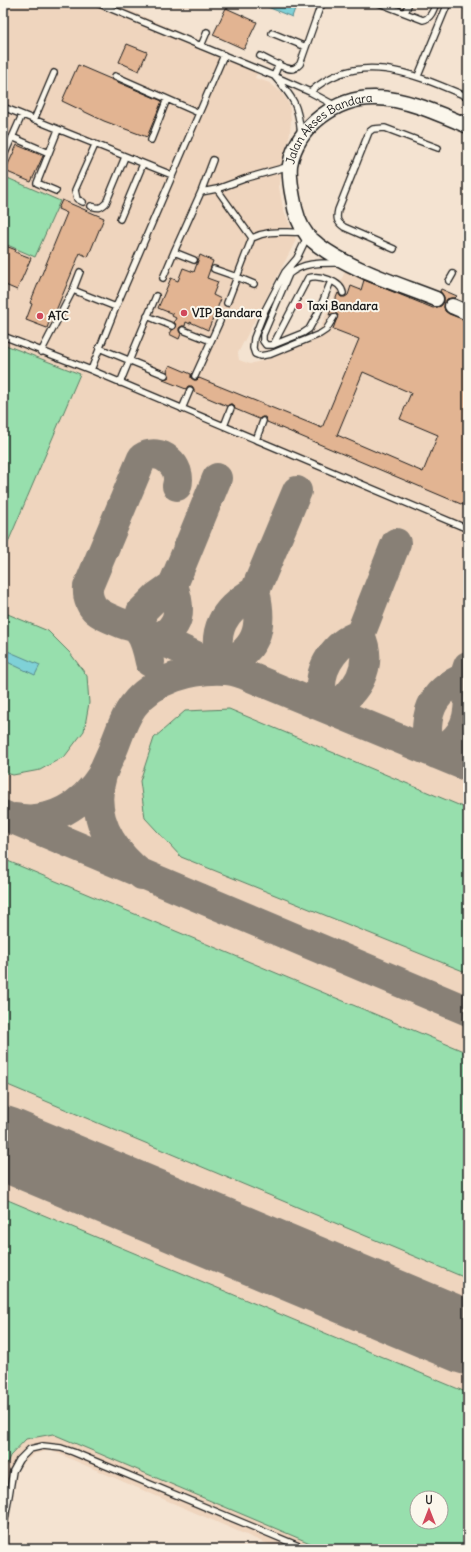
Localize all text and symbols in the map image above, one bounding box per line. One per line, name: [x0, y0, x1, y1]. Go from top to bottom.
street label: Jalan Akses Bandara: [282, 90, 373, 166]
place label: Taxi Bandara: [307, 298, 378, 313]
marker: Taxi Bandara: [294, 301, 304, 311]
place label: VIP Bandara: [192, 305, 262, 320]
place label: ATC: [48, 308, 69, 323]
marker: VIP Bandara: [179, 308, 189, 318]
marker: ATC: [35, 311, 45, 321]
north arrow: [409, 1490, 449, 1530]
text: U: [425, 1493, 433, 1507]

